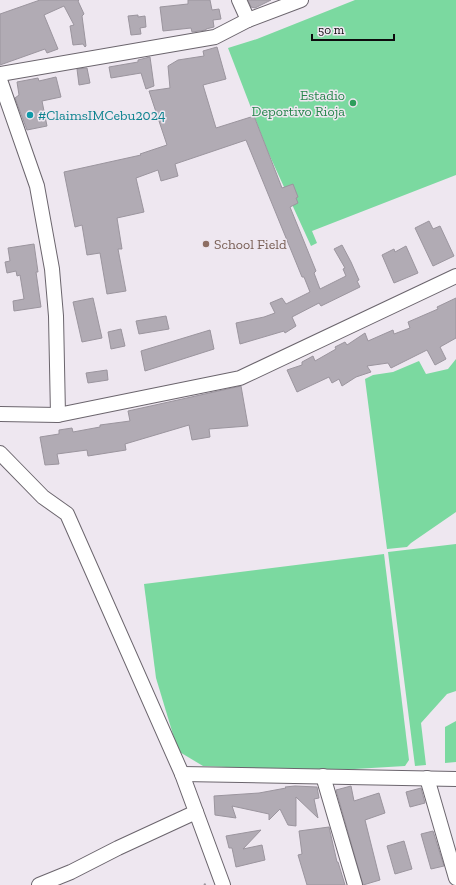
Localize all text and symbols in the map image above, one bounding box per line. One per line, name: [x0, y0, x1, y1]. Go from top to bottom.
scale bar: [312, 16, 394, 42]
text: 50 m: [318, 23, 345, 37]
place label: Estadio Deportivo Rioja: [252, 87, 345, 120]
marker: Estadio Deportivo Rioja: [348, 98, 358, 108]
place label: #ClaimsIMCebu2024: [38, 107, 166, 124]
marker: #ClaimsIMCebu2024: [25, 110, 35, 120]
place label: School Field: [214, 236, 287, 253]
marker: School Field: [201, 239, 211, 249]

